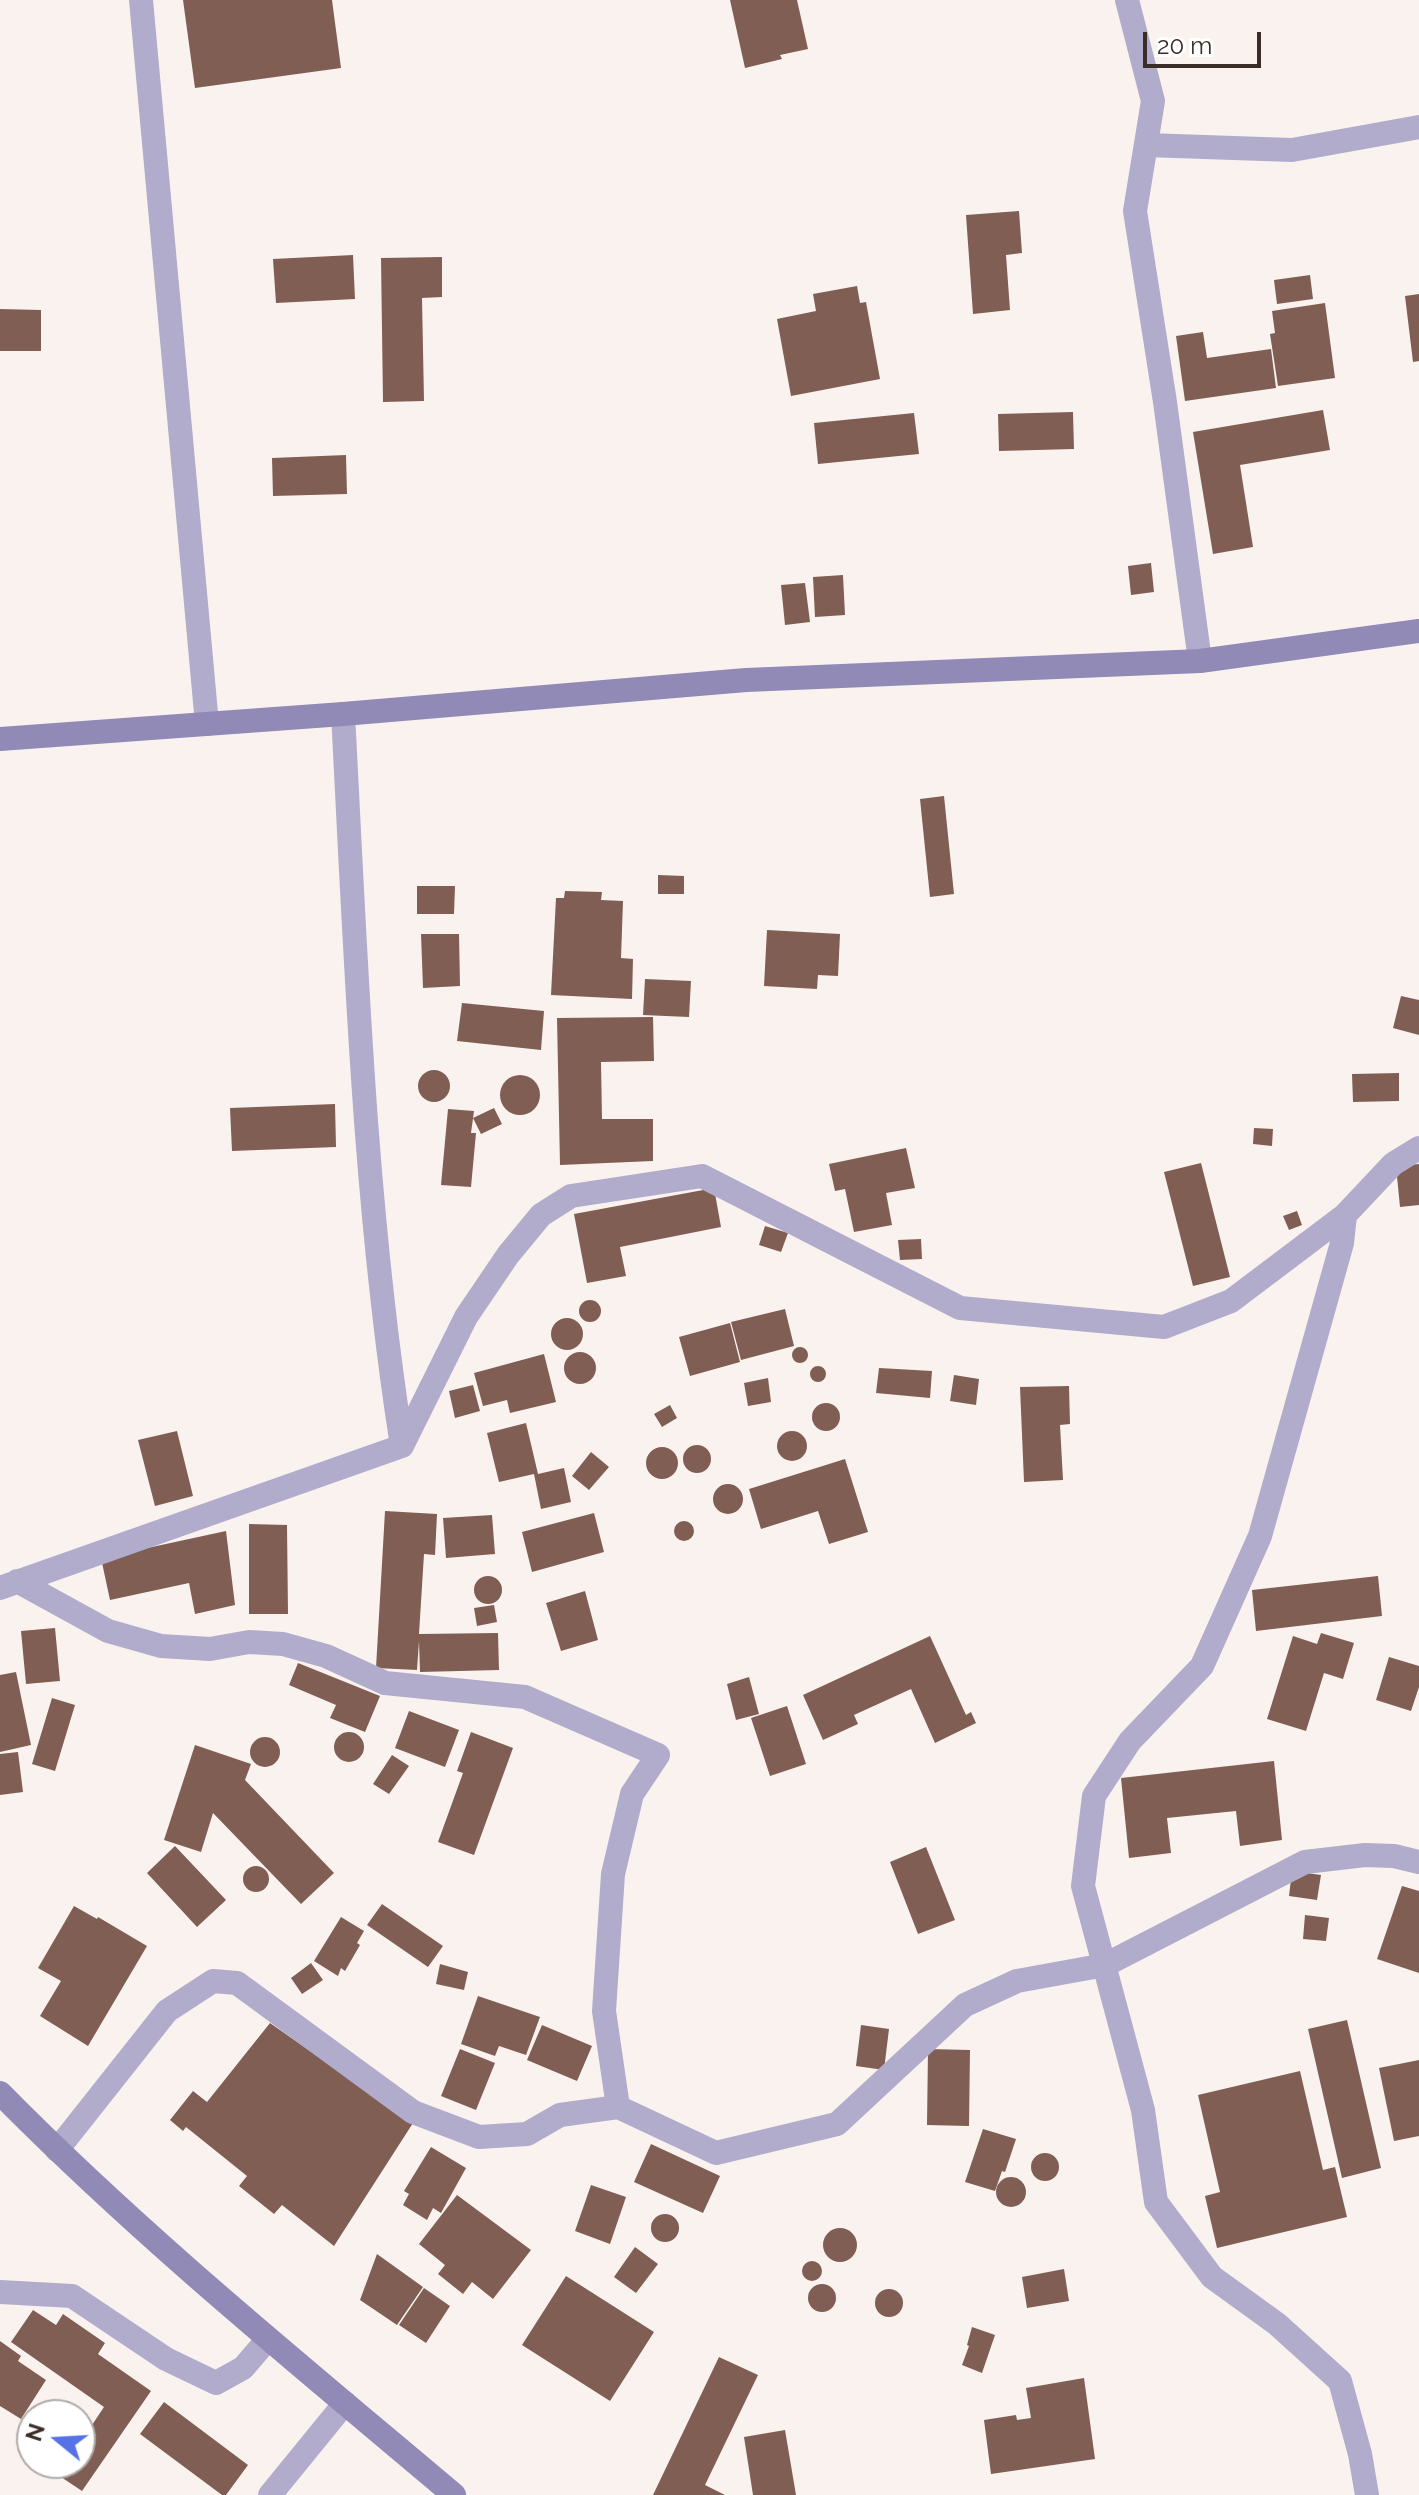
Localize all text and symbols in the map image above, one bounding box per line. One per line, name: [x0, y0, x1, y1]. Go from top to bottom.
scale bar: [1147, 16, 1265, 66]
text: 20 m: [1157, 31, 1212, 60]
north arrow: [16, 2399, 96, 2479]
text: N: [20, 2420, 50, 2444]

